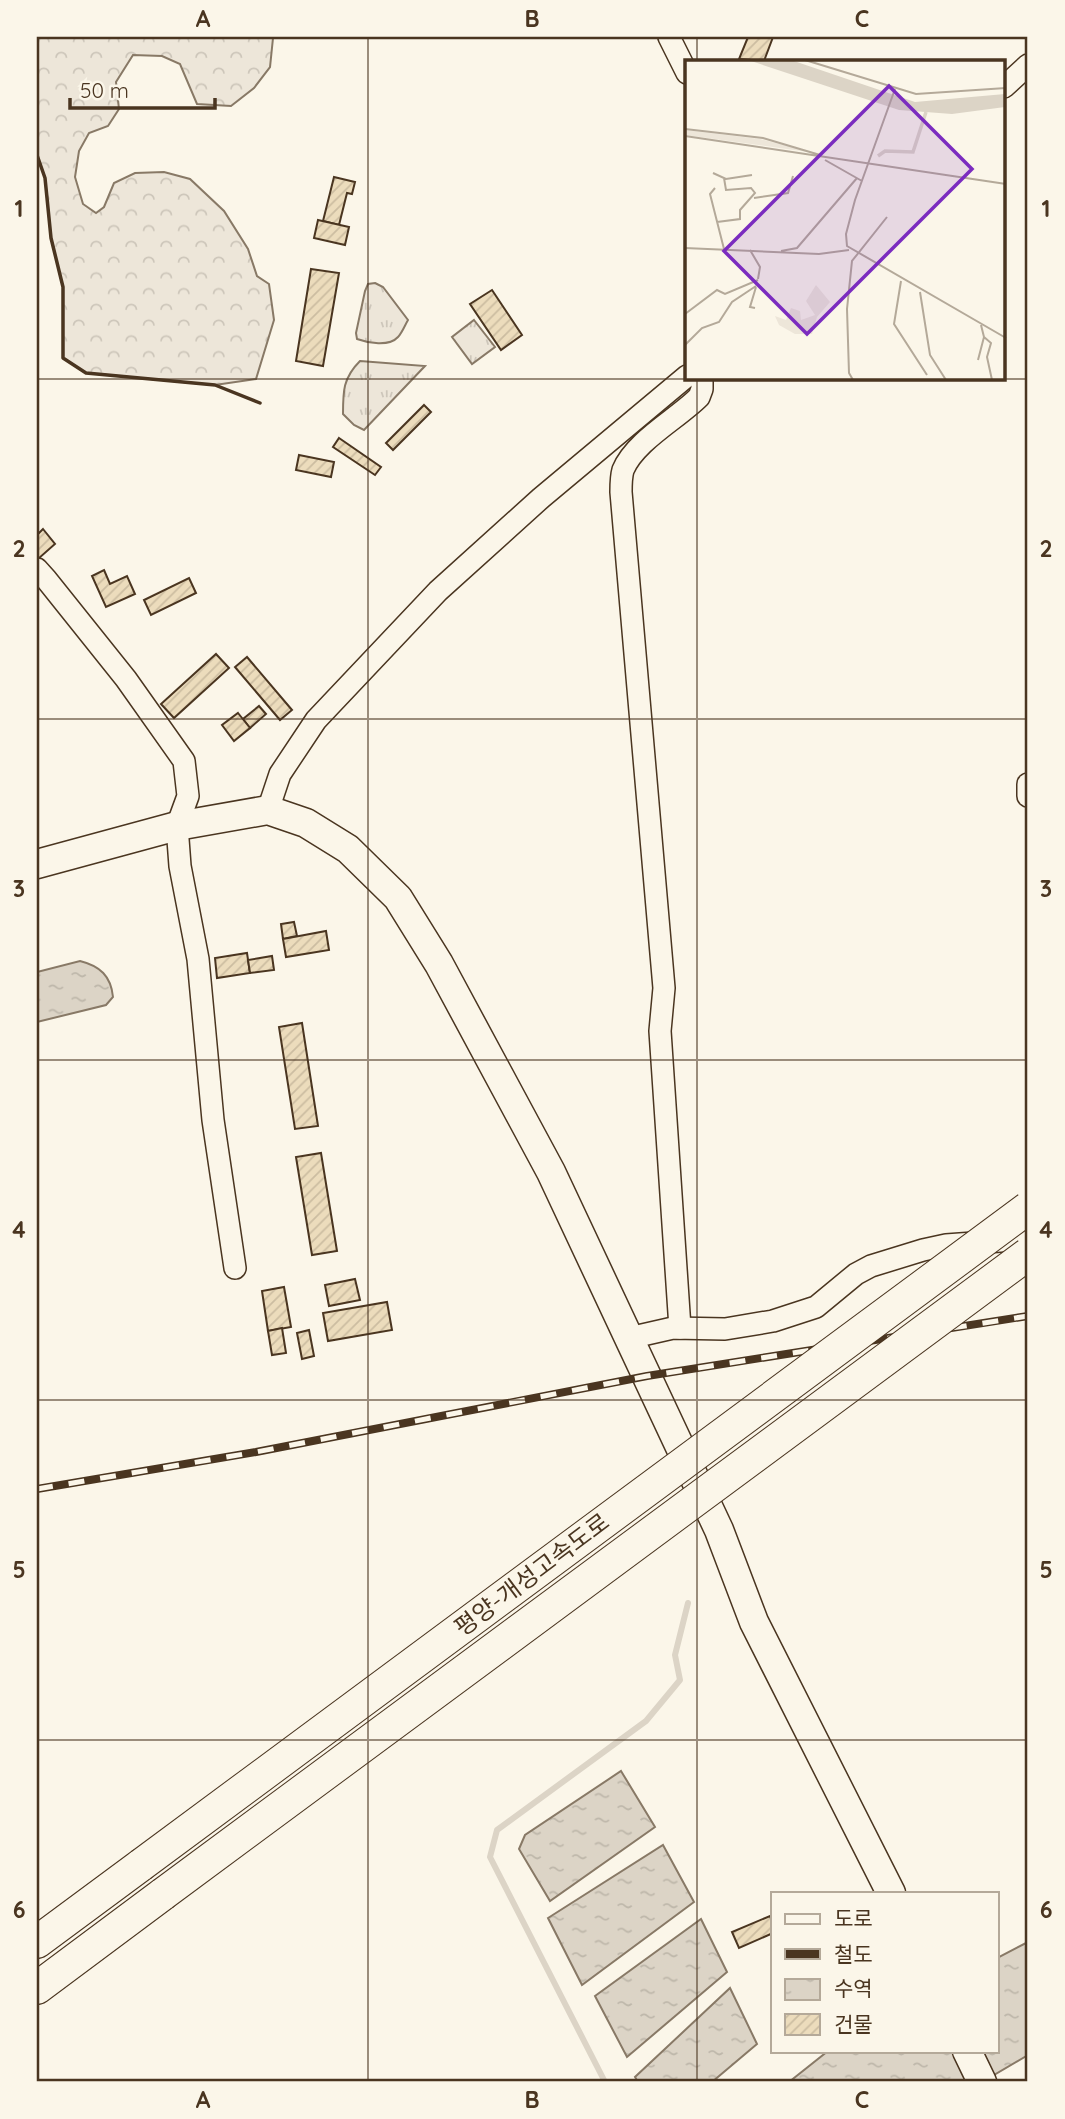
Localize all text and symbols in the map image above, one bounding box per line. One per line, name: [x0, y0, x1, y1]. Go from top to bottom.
text: A: [196, 4, 211, 33]
text: B: [524, 4, 540, 33]
text: C: [855, 4, 869, 33]
inset map: [685, 60, 1006, 380]
scale bar: [70, 66, 215, 110]
text: 50 m: [80, 77, 129, 103]
text: 1: [15, 194, 23, 223]
text: 1: [1042, 194, 1050, 223]
text: 2: [12, 534, 26, 563]
text: 2: [1039, 534, 1053, 563]
text: 3: [13, 874, 25, 903]
text: 3: [1040, 874, 1052, 903]
text: 4: [12, 1215, 26, 1244]
text: 4: [1039, 1215, 1053, 1244]
street label: 평양-개성고속도로: [448, 1506, 615, 1642]
text: 5: [12, 1555, 26, 1584]
text: 5: [1039, 1555, 1053, 1584]
legend: [771, 1892, 998, 2052]
text: 6: [13, 1895, 25, 1924]
text: 6: [1040, 1895, 1052, 1924]
text: 도로: [834, 1905, 873, 1931]
text: 철도: [834, 1941, 873, 1967]
text: 수역: [834, 1975, 873, 2001]
text: 건물: [834, 2011, 873, 2037]
text: A: [196, 2085, 211, 2114]
text: B: [524, 2085, 540, 2114]
text: C: [855, 2085, 869, 2114]

